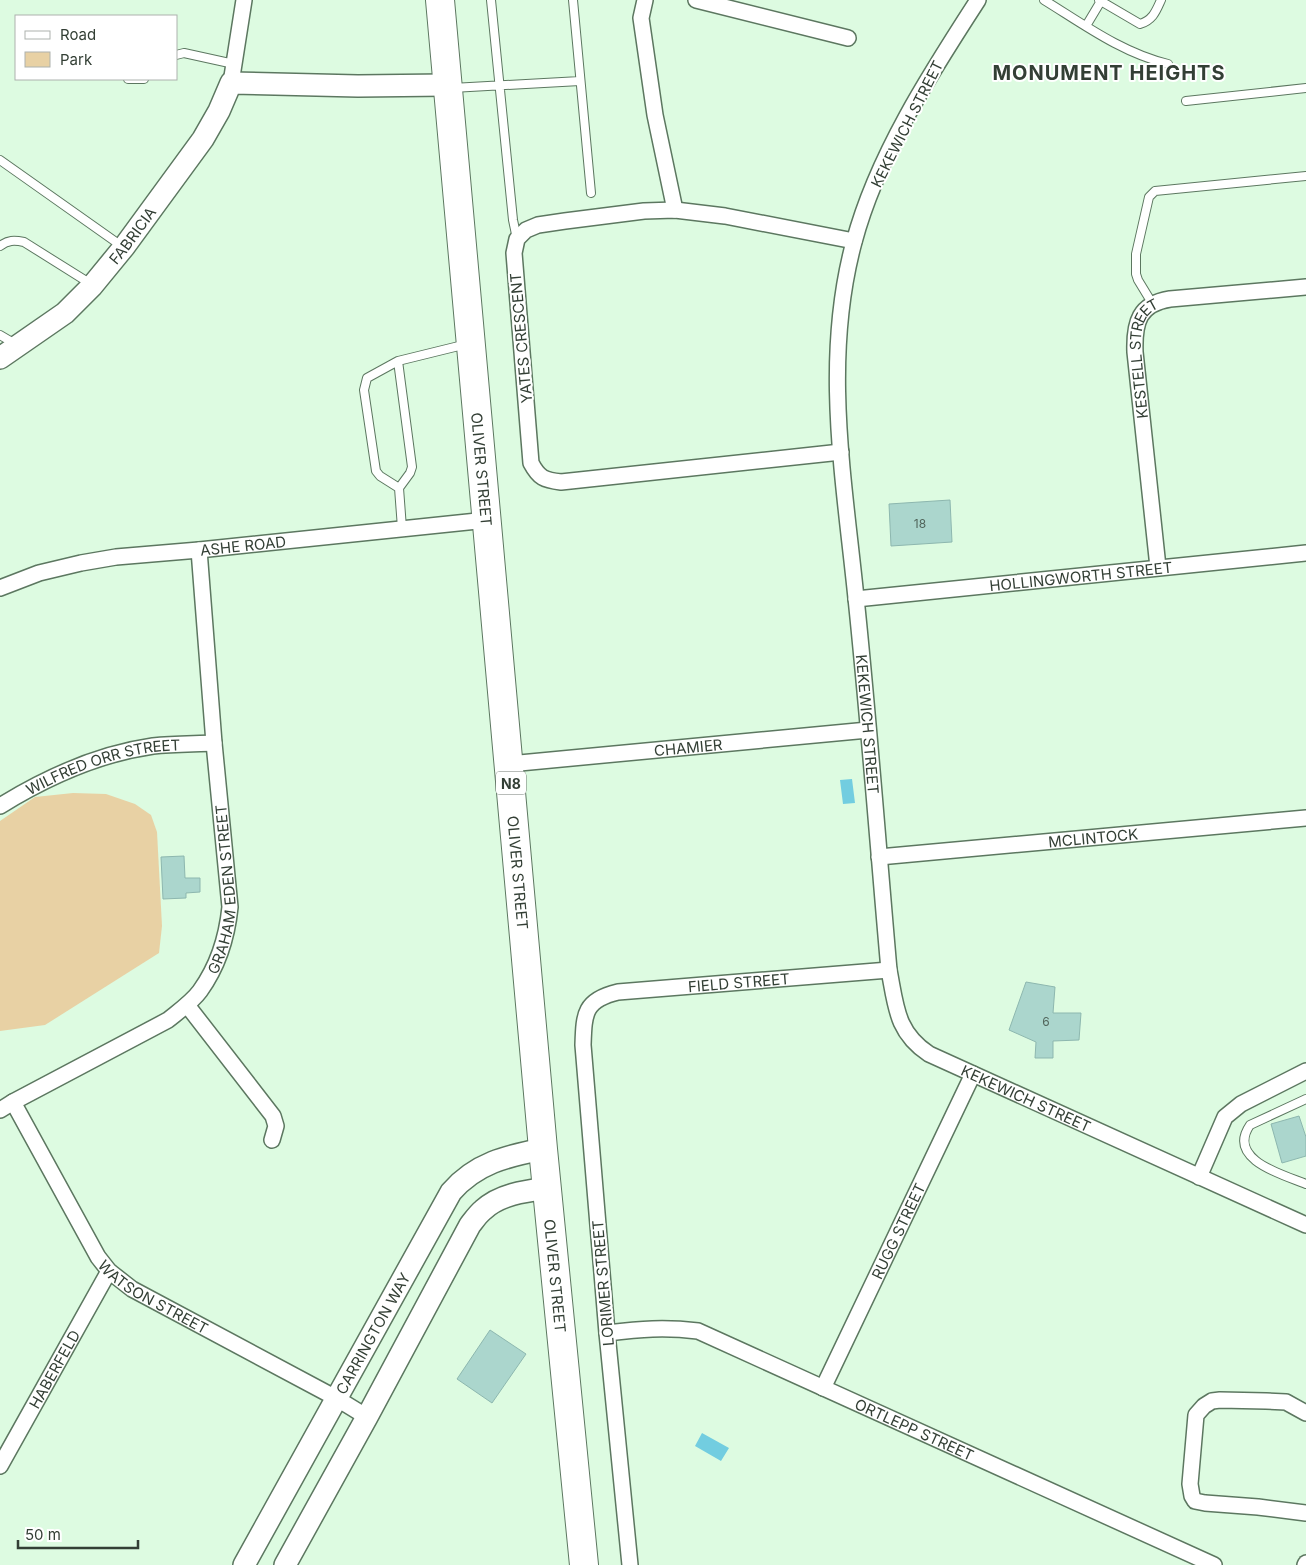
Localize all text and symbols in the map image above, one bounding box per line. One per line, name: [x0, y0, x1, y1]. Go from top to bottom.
legend: [15, 15, 178, 80]
text: Road: [60, 25, 96, 44]
text: Park: [60, 50, 93, 69]
street label: KEKEWICH STREET: [867, 57, 947, 191]
district label: MONUMENT HEIGHTS: [992, 61, 1226, 85]
street label: FABRICIA: [105, 203, 160, 268]
street label: YATES CRESCENT: [506, 272, 536, 404]
street label: KESTELL STREET: [1125, 294, 1161, 420]
street label: OLIVER STREET: [468, 412, 497, 527]
house number: 18: [914, 516, 926, 531]
street label: ASHE ROAD: [199, 532, 287, 559]
street label: HOLLINGWORTH STREET: [988, 557, 1173, 595]
street label: KEKEWICH STREET: [852, 653, 884, 795]
street label: CHAMIER: [653, 734, 724, 760]
street label: WILFRED ORR STREET: [22, 735, 181, 799]
road number: N8: [496, 771, 526, 794]
street label: GRAHAM EDEN STREET: [203, 804, 240, 977]
street label: OLIVER STREET: [504, 815, 533, 930]
street label: MCLINTOCK: [1047, 824, 1139, 851]
street label: FIELD STREET: [687, 969, 791, 996]
house number: 6: [1042, 1014, 1050, 1029]
street label: KEKEWICH STREET: [958, 1060, 1094, 1136]
street label: RUGG STREET: [867, 1180, 929, 1282]
street label: OLIVER STREET: [540, 1218, 571, 1333]
street label: LORIMER STREET: [588, 1219, 618, 1347]
street label: WATSON STREET: [94, 1256, 212, 1338]
street label: CARRINGTON WAY: [331, 1269, 414, 1397]
street label: HABERFELD: [25, 1326, 84, 1412]
street label: ORTLEPP STREET: [852, 1394, 977, 1464]
scale bar: [18, 1518, 138, 1550]
text: 50 m: [25, 1525, 61, 1544]

